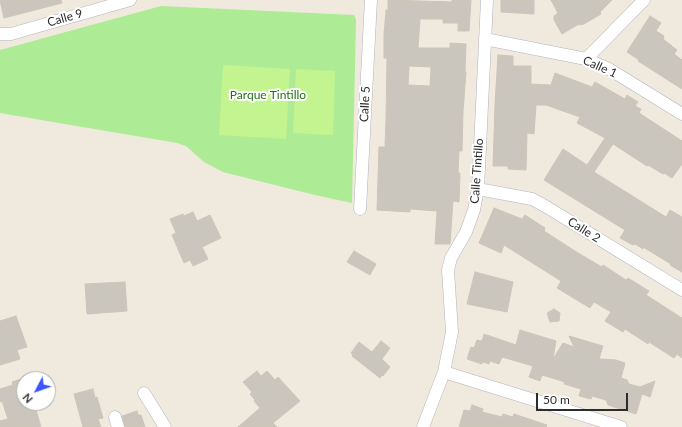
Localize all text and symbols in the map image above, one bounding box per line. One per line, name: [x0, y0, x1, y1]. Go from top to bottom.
street label: Calle 9: [46, 6, 84, 30]
street label: Calle 1: [581, 53, 619, 81]
street label: Calle 5: [357, 86, 373, 122]
park label: Parque Tintillo: [230, 88, 306, 102]
street label: Calle Tintillo: [468, 138, 486, 204]
street label: Calle 2: [565, 214, 603, 246]
north arrow: [16, 371, 56, 411]
scale bar: [538, 385, 630, 411]
text: N: [20, 391, 35, 406]
text: 50 m: [543, 392, 570, 407]

